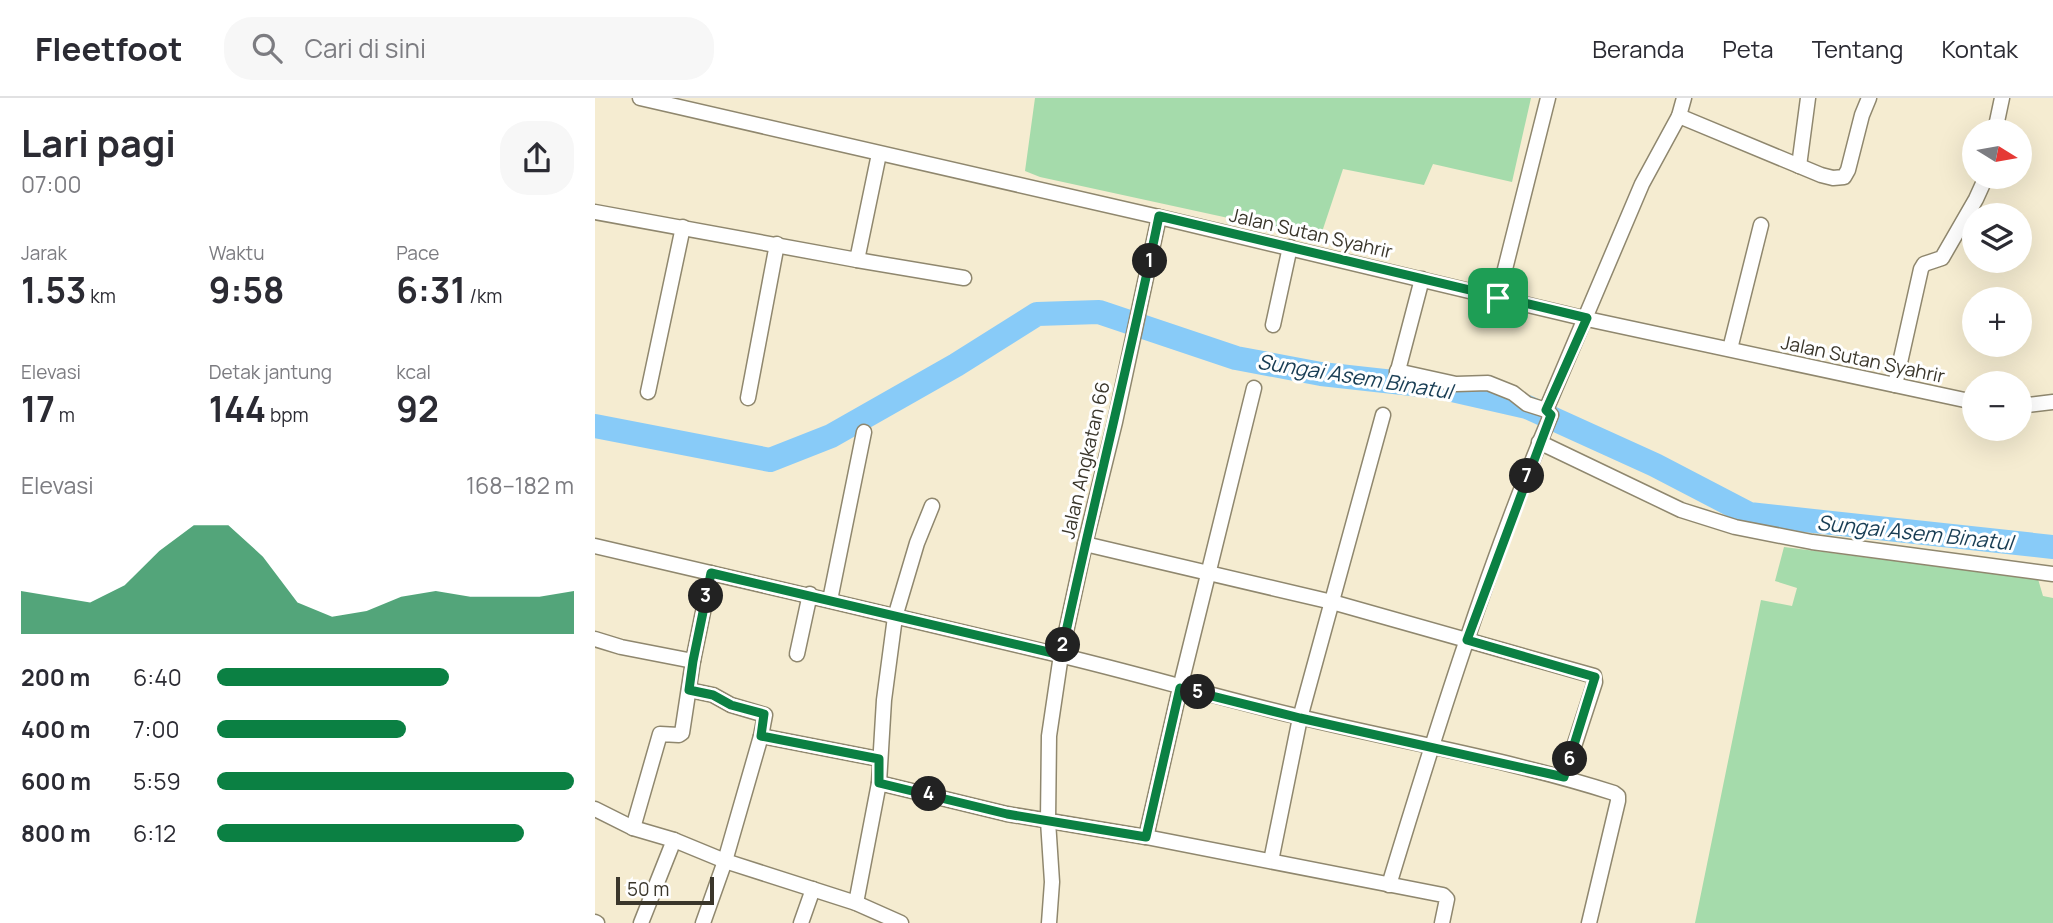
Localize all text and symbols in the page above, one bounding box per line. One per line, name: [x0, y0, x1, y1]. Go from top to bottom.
search box: [224, 17, 714, 80]
text: Fleetfoot: [35, 26, 182, 71]
icon: search: [248, 29, 286, 67]
text: Cari di sini: [304, 30, 426, 66]
text: Beranda: [1592, 32, 1684, 65]
text: Peta: [1722, 32, 1774, 65]
text: Tentang: [1812, 32, 1903, 65]
text: Kontak: [1941, 32, 2018, 65]
text: Lari pagi: [21, 116, 176, 168]
north arrow: [1962, 119, 2032, 189]
map controls: [1962, 119, 2032, 441]
button: share: [500, 121, 574, 195]
text: 07:00: [21, 168, 82, 200]
street label: Jalan Sutan Syahrir: [1227, 202, 1395, 264]
button: layers: [1962, 203, 2032, 273]
text: Jarak: [21, 240, 67, 266]
text: Waktu: [209, 240, 264, 266]
text: Pace: [396, 240, 439, 266]
pin: 1: [1133, 244, 1167, 278]
text: 1: [1145, 247, 1154, 273]
text: 1.53: [21, 266, 86, 314]
text: 9:58: [209, 266, 284, 314]
text: 6:31: [396, 266, 466, 314]
pin: [1468, 268, 1528, 328]
icon: arrive: [1479, 279, 1517, 317]
text: km: [86, 283, 116, 309]
text: /km: [466, 283, 502, 309]
button: +: [1962, 287, 2032, 357]
street label: Jalan Sutan Syahrir: [1779, 329, 1947, 389]
water label: Sungai Asem Binatul: [1255, 347, 1458, 406]
text: Elevasi: [21, 359, 81, 385]
text: Detak jantung: [209, 359, 332, 385]
text: kcal: [396, 359, 431, 385]
button: −: [1962, 371, 2032, 441]
street label: Jalan Angkatan 66: [1054, 379, 1116, 541]
text: 17: [21, 385, 55, 433]
text: 144: [209, 385, 266, 433]
text: 92: [396, 385, 439, 433]
text: m: [55, 402, 75, 428]
text: bpm: [266, 402, 309, 428]
pin: 7: [1509, 458, 1545, 494]
text: 7: [1521, 462, 1532, 488]
text: Elevasi: [21, 469, 94, 501]
text: 168–182 m: [466, 469, 574, 501]
water label: Sungai Asem Binatul: [1816, 508, 2018, 557]
pin: 3: [689, 578, 723, 614]
text: 3: [700, 582, 711, 608]
pin: 2: [1045, 628, 1081, 662]
text: 2: [1057, 631, 1068, 657]
text: 200 m: [21, 661, 90, 693]
text: 6:40: [133, 661, 182, 693]
pin: 5: [1181, 674, 1215, 710]
text: 5: [1192, 678, 1203, 704]
text: 400 m: [21, 713, 91, 745]
text: 7:00: [133, 713, 179, 745]
pin: 6: [1553, 742, 1587, 776]
text: 6: [1564, 745, 1575, 771]
text: 600 m: [21, 765, 91, 797]
text: 5:59: [133, 765, 181, 797]
pin: 4: [911, 776, 947, 812]
text: 4: [923, 780, 934, 806]
text: 800 m: [21, 817, 91, 849]
text: 6:12: [133, 817, 176, 849]
scale bar: [616, 874, 714, 906]
text: 50 m: [627, 876, 669, 902]

